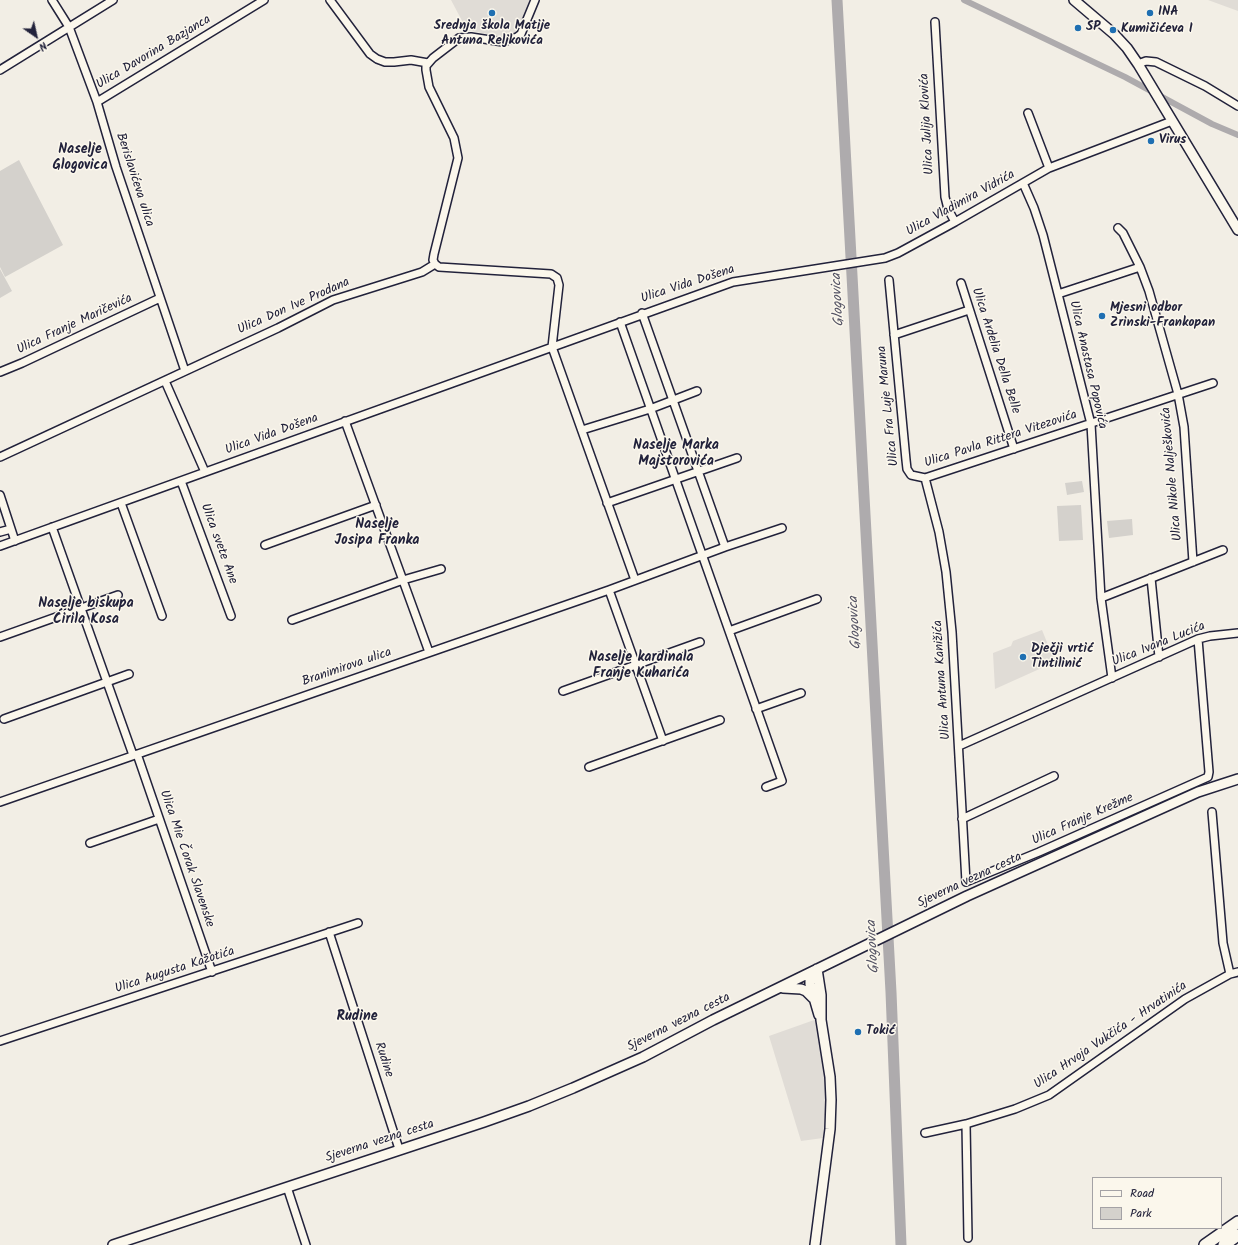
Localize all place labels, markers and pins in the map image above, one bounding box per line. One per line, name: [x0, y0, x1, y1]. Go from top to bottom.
place label: INA: [1158, 5, 1178, 21]
marker: Srednja škola Matije Antuna Reljkovića: [487, 8, 497, 18]
marker: INA: [1145, 8, 1155, 18]
place label: Srednja škola Matije Antuna Reljkovića: [434, 19, 550, 50]
place label: SP: [1086, 20, 1100, 36]
place label: Kumičićeva I: [1121, 22, 1193, 38]
marker: SP: [1073, 23, 1083, 33]
marker: Kumičićeva I: [1108, 25, 1118, 35]
place label: Virus: [1159, 133, 1186, 149]
marker: Virus: [1146, 136, 1156, 146]
place label: Mjesni odbor Zrinski-Frankopan: [1110, 301, 1215, 332]
marker: Mjesni odbor Zrinski-Frankopan: [1097, 311, 1107, 321]
place label: Dječji vrtić Tintilinić: [1031, 642, 1093, 673]
marker: Dječji vrtić Tintilinić: [1018, 652, 1028, 662]
place label: Tokić: [866, 1024, 895, 1040]
marker: Tokić: [853, 1027, 863, 1037]

